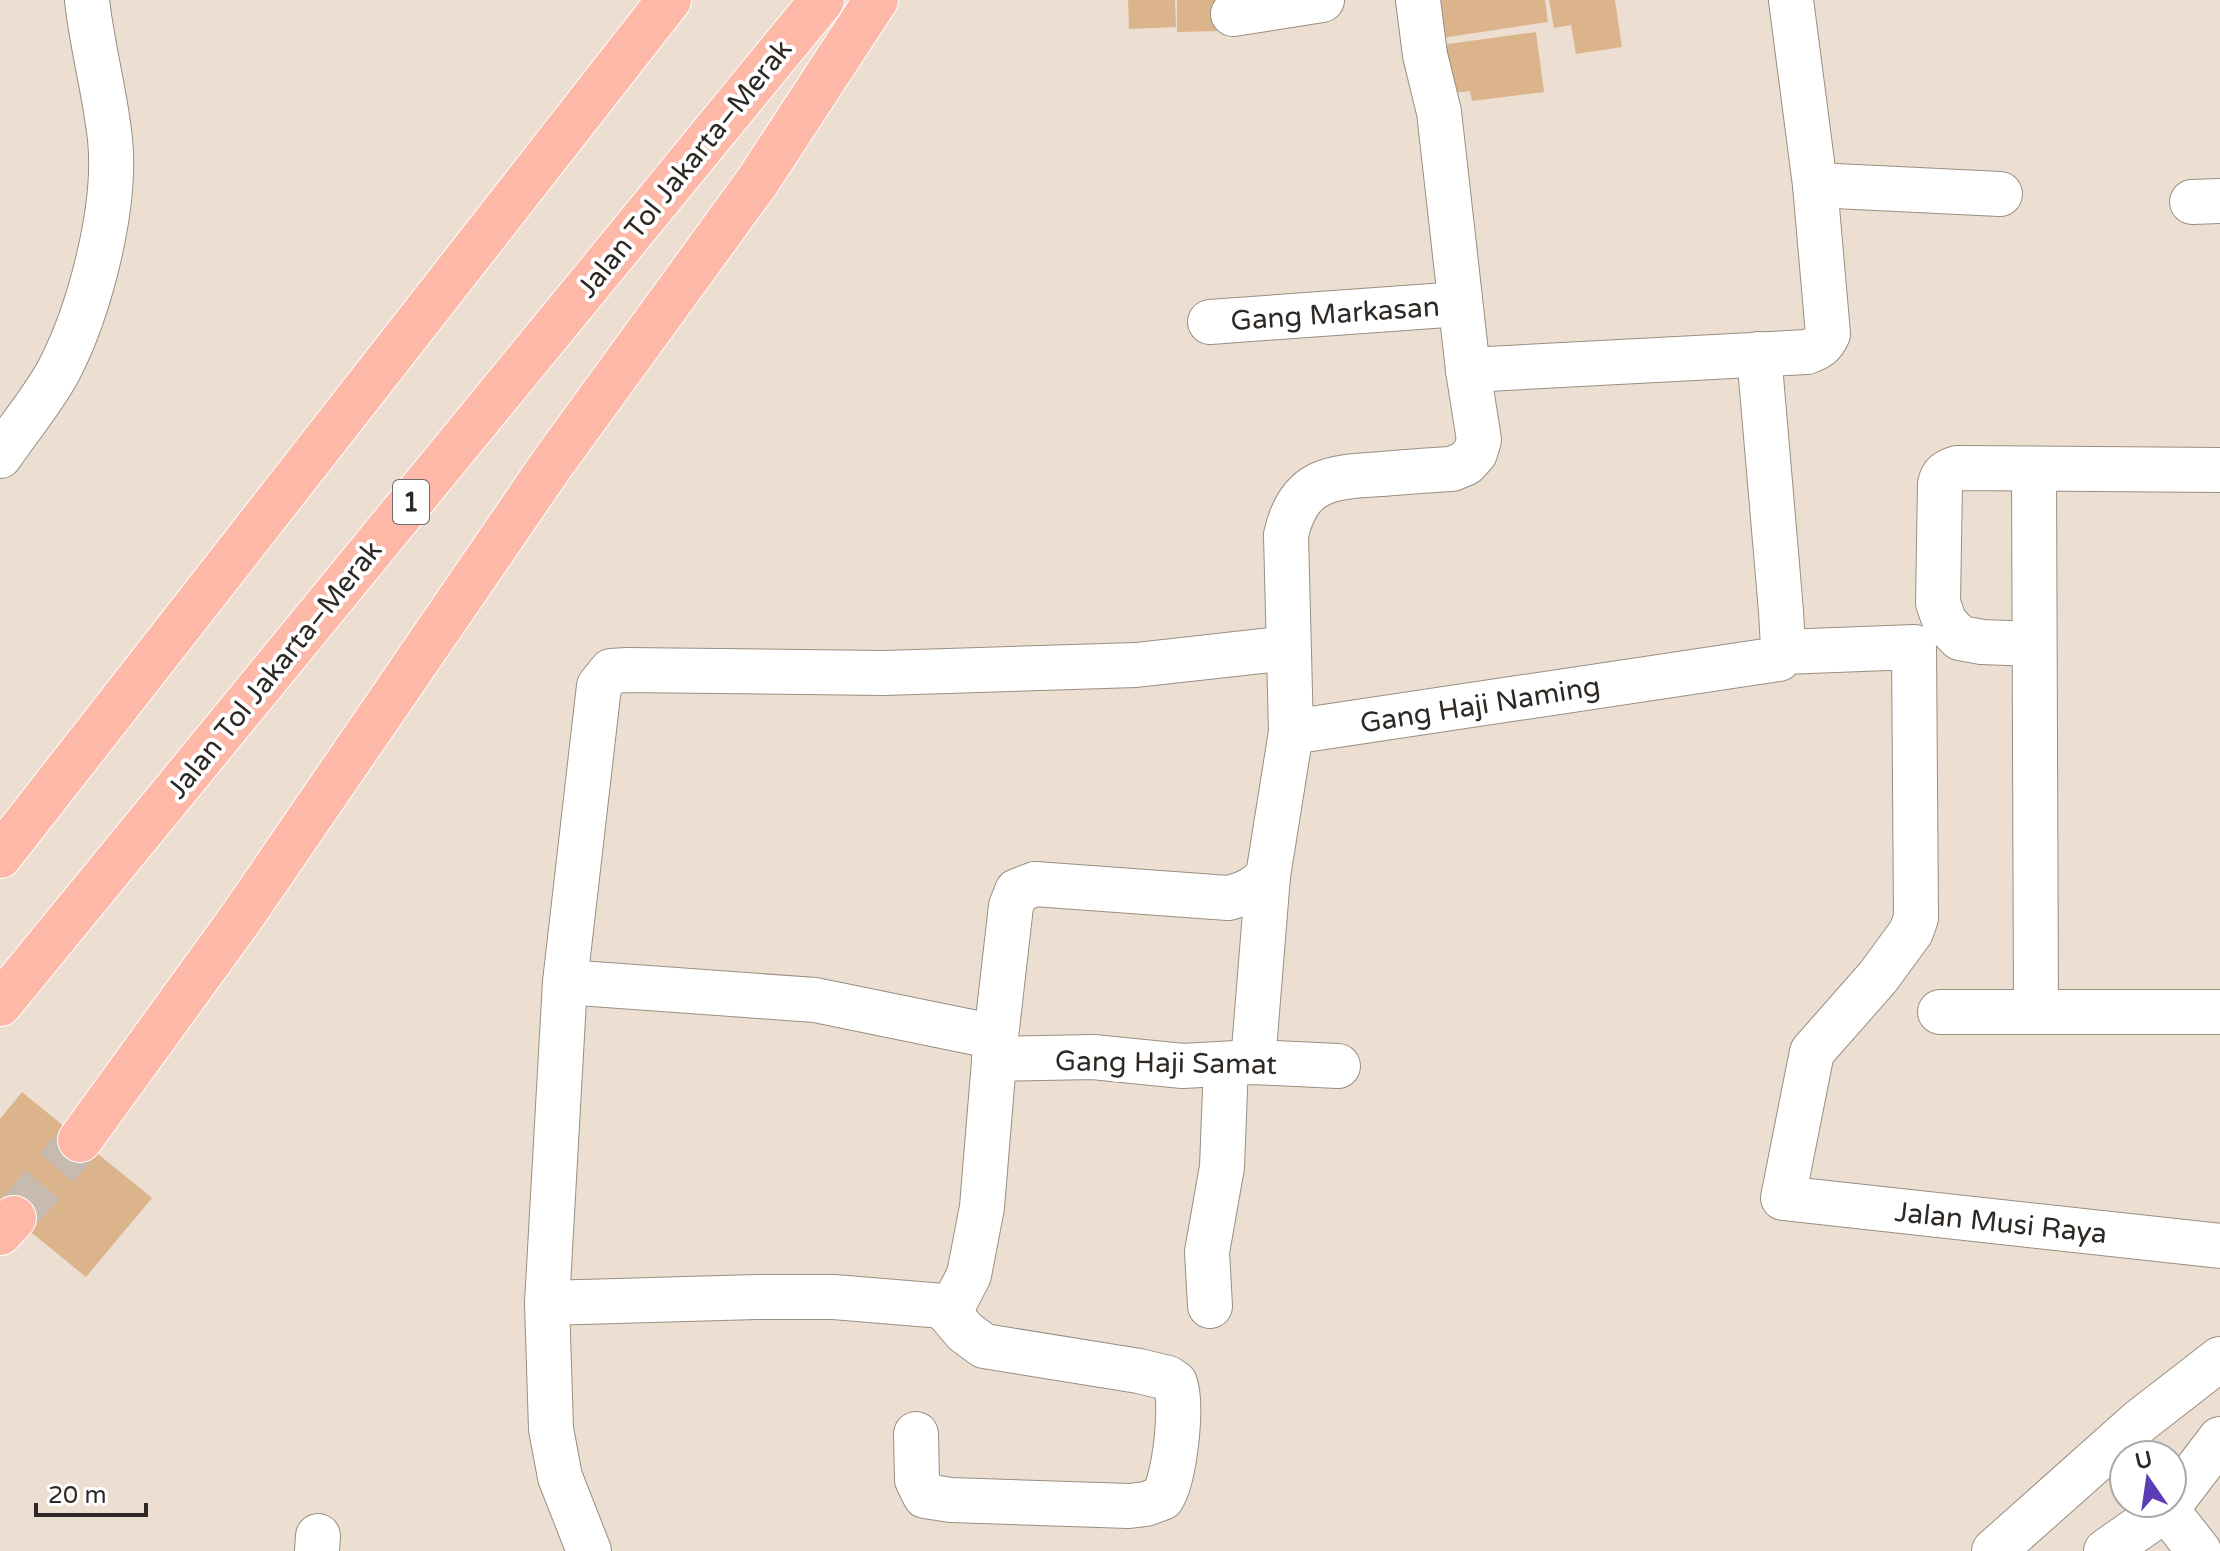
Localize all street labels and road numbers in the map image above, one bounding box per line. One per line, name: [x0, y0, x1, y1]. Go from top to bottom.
street label: Jalan Tol Jakarta–Merak: [570, 33, 799, 305]
street label: Gang Markasan: [1229, 290, 1441, 338]
road number: 1: [393, 480, 429, 524]
street label: Jalan Tol Jakarta–Merak: [160, 534, 389, 806]
street label: Gang Haji Naming: [1358, 669, 1603, 741]
street label: Gang Haji Samat: [1055, 1044, 1278, 1082]
street label: Jalan Musi Raya: [1893, 1195, 2109, 1251]

